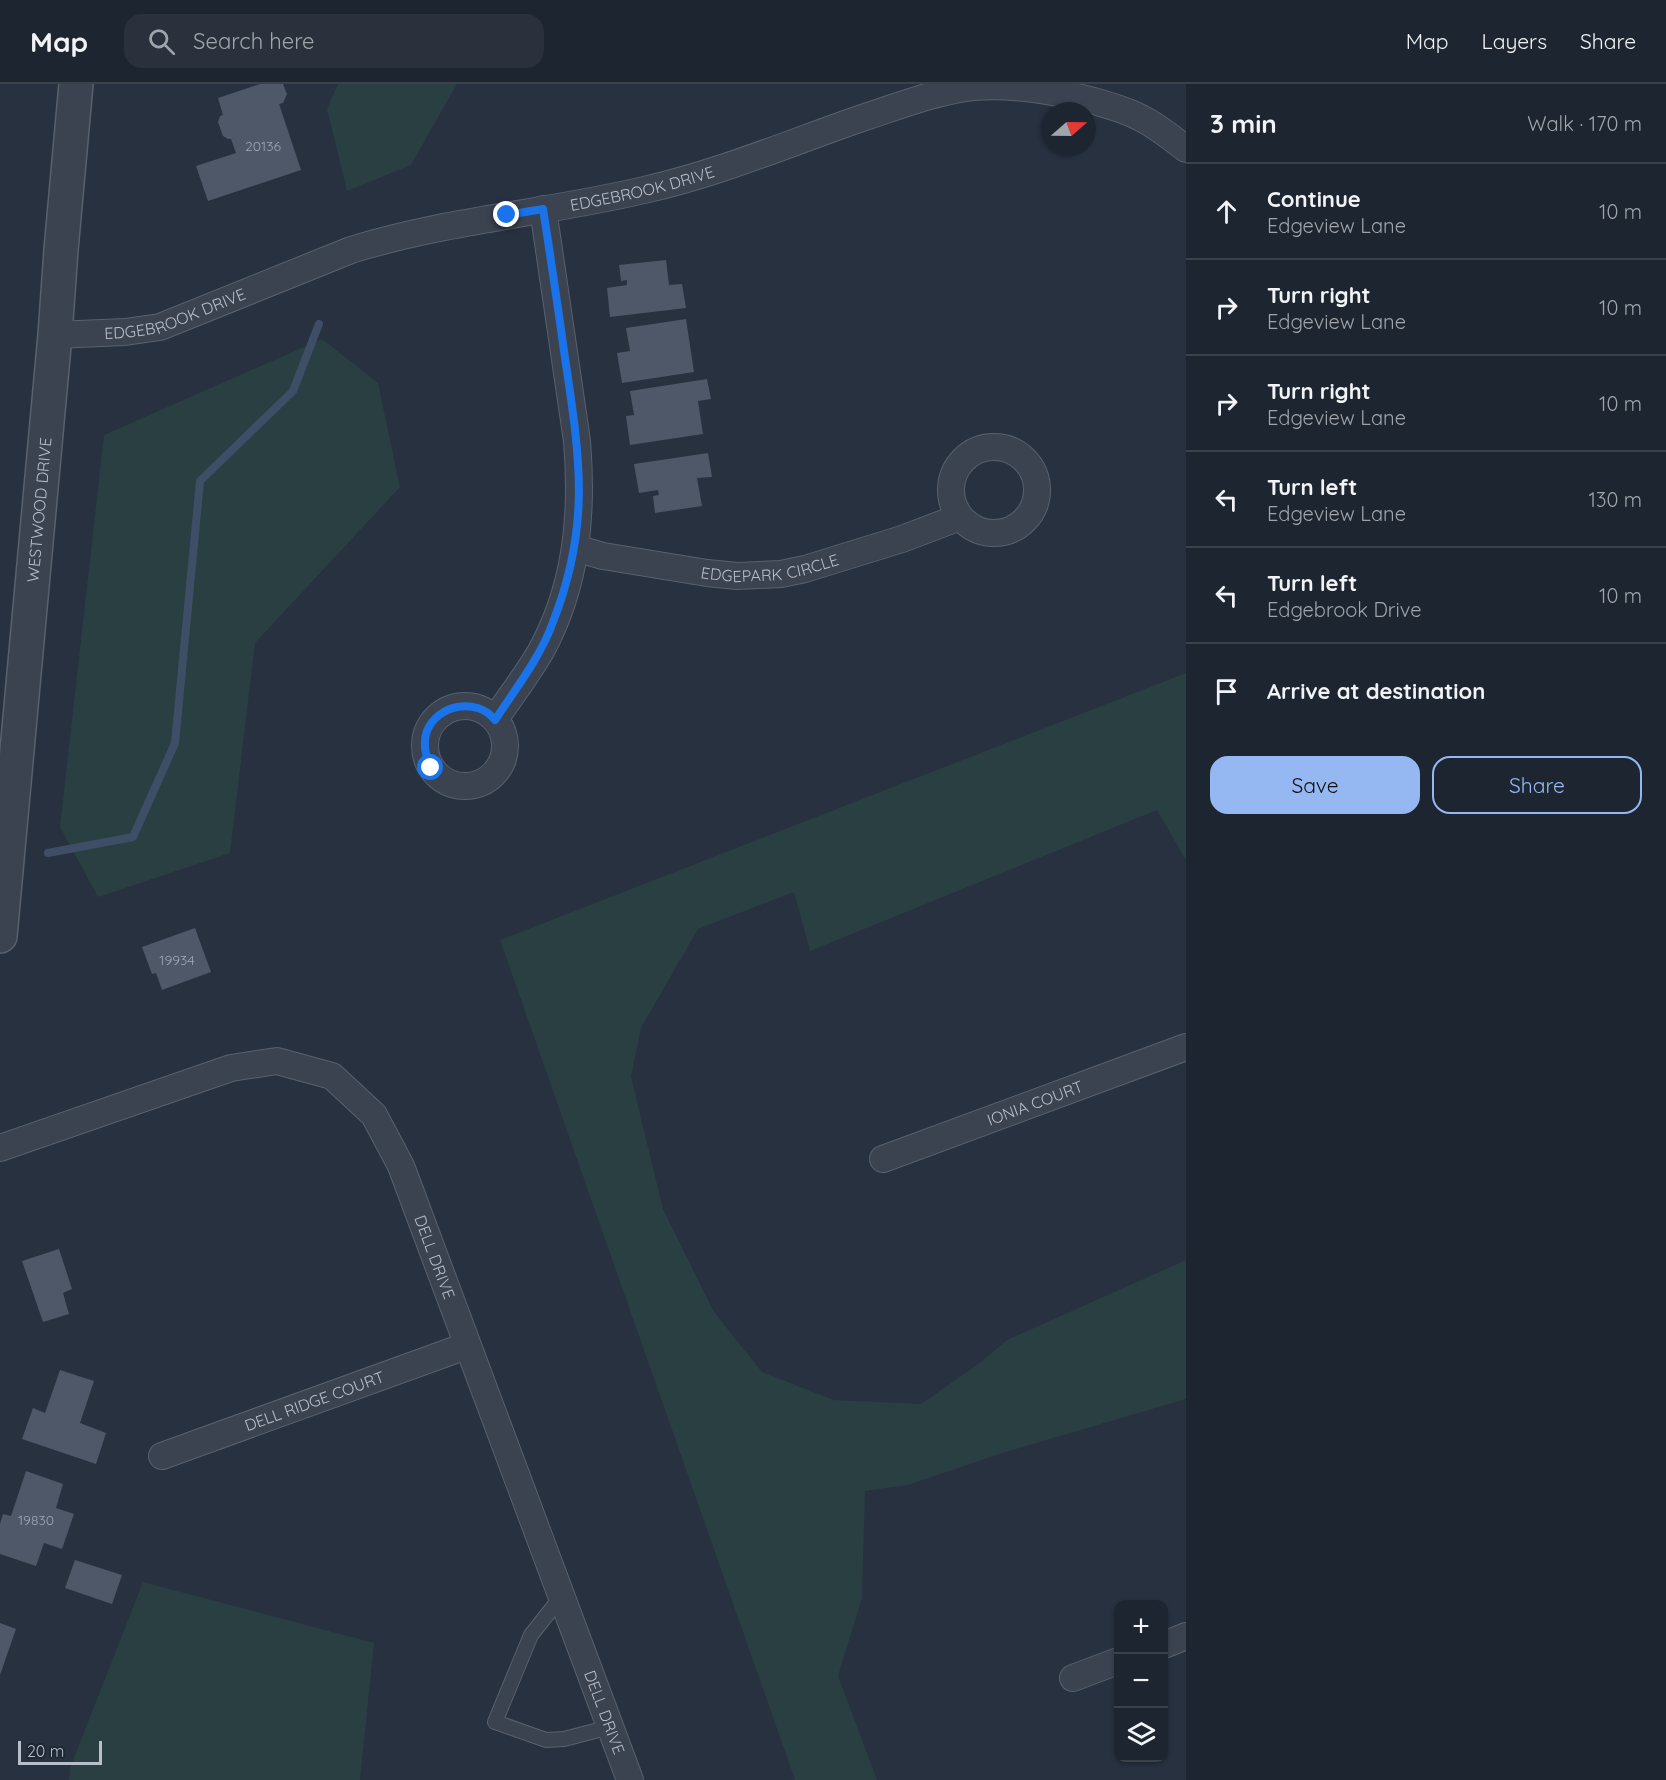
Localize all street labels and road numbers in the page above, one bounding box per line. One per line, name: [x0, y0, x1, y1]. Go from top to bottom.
street label: EDGEBROOK DRIVE: [568, 161, 717, 215]
street label: EDGEBROOK DRIVE: [104, 284, 248, 343]
street label: WESTWOOD DRIVE: [22, 437, 56, 583]
street label: EDGEPARK CIRCLE: [699, 549, 841, 586]
street label: IONIA COURT: [984, 1076, 1086, 1130]
street label: DELL DRIVE: [410, 1212, 460, 1302]
street label: DELL RIDGE COURT: [242, 1366, 387, 1435]
street label: DELL DRIVE: [580, 1667, 629, 1757]

